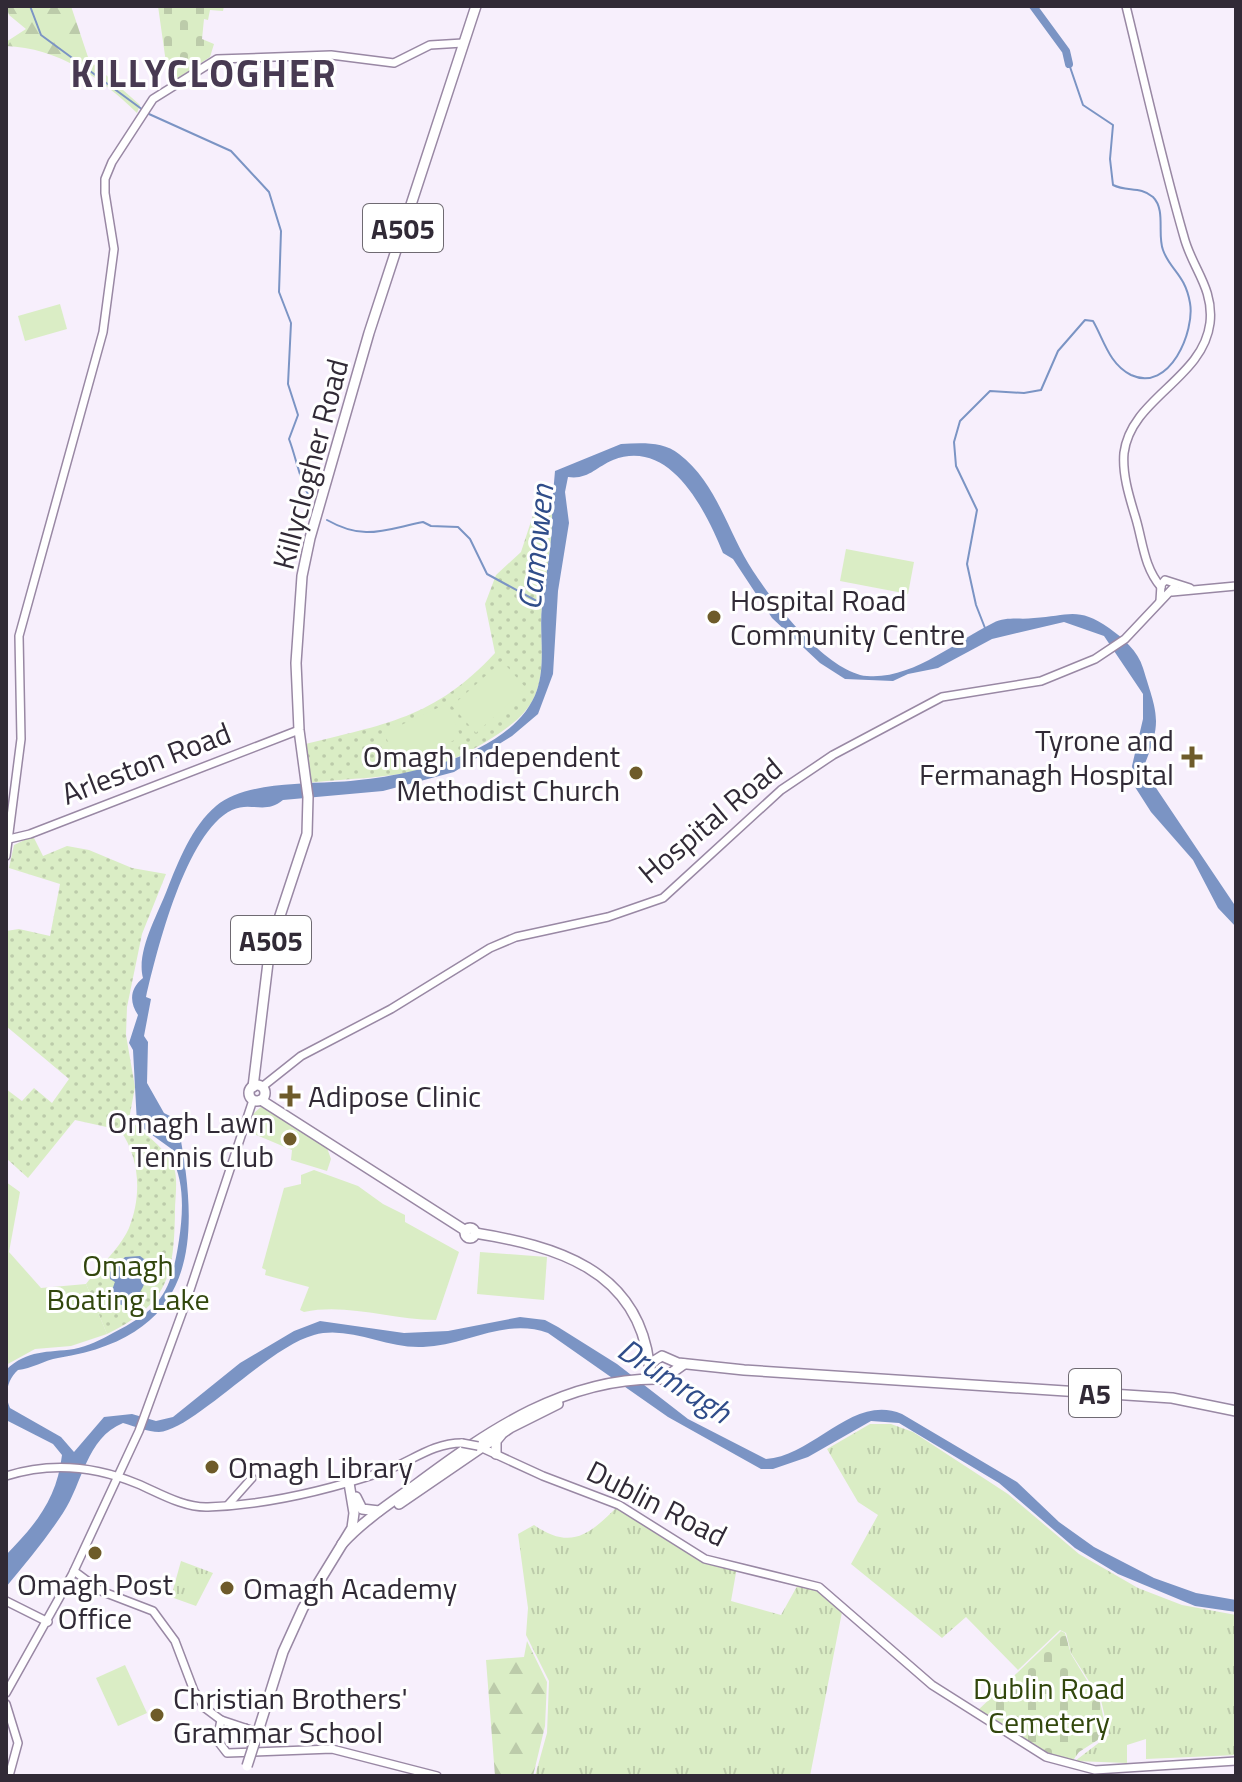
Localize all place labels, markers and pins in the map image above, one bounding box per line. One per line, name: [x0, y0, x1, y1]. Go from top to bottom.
place label: Hospital Road Community Centre: [730, 577, 965, 657]
marker: Hospital Road Community Centre: [705, 608, 723, 626]
place label: Tyrone and Fermanagh Hospital: [919, 717, 1174, 797]
place label: Omagh Independent Methodist Church: [363, 733, 620, 813]
marker: Tyrone and Fermanagh Hospital: [1181, 746, 1203, 768]
marker: Omagh Independent Methodist Church: [627, 764, 645, 782]
place label: Adipose Clinic: [308, 1073, 481, 1119]
marker: Adipose Clinic: [279, 1085, 301, 1107]
place label: Omagh Lawn Tennis Club: [108, 1099, 274, 1179]
marker: Omagh Lawn Tennis Club: [281, 1130, 299, 1148]
place label: Omagh Library: [228, 1444, 413, 1490]
marker: Omagh Library: [203, 1458, 221, 1476]
marker: Omagh Post Office: [86, 1544, 104, 1562]
place label: Omagh Post Office: [17, 1561, 173, 1641]
place label: Omagh Academy: [243, 1565, 457, 1611]
marker: Omagh Academy: [218, 1579, 236, 1597]
place label: Christian Brothers' Grammar School: [173, 1675, 408, 1755]
marker: Christian Brothers' Grammar School: [148, 1706, 166, 1724]

